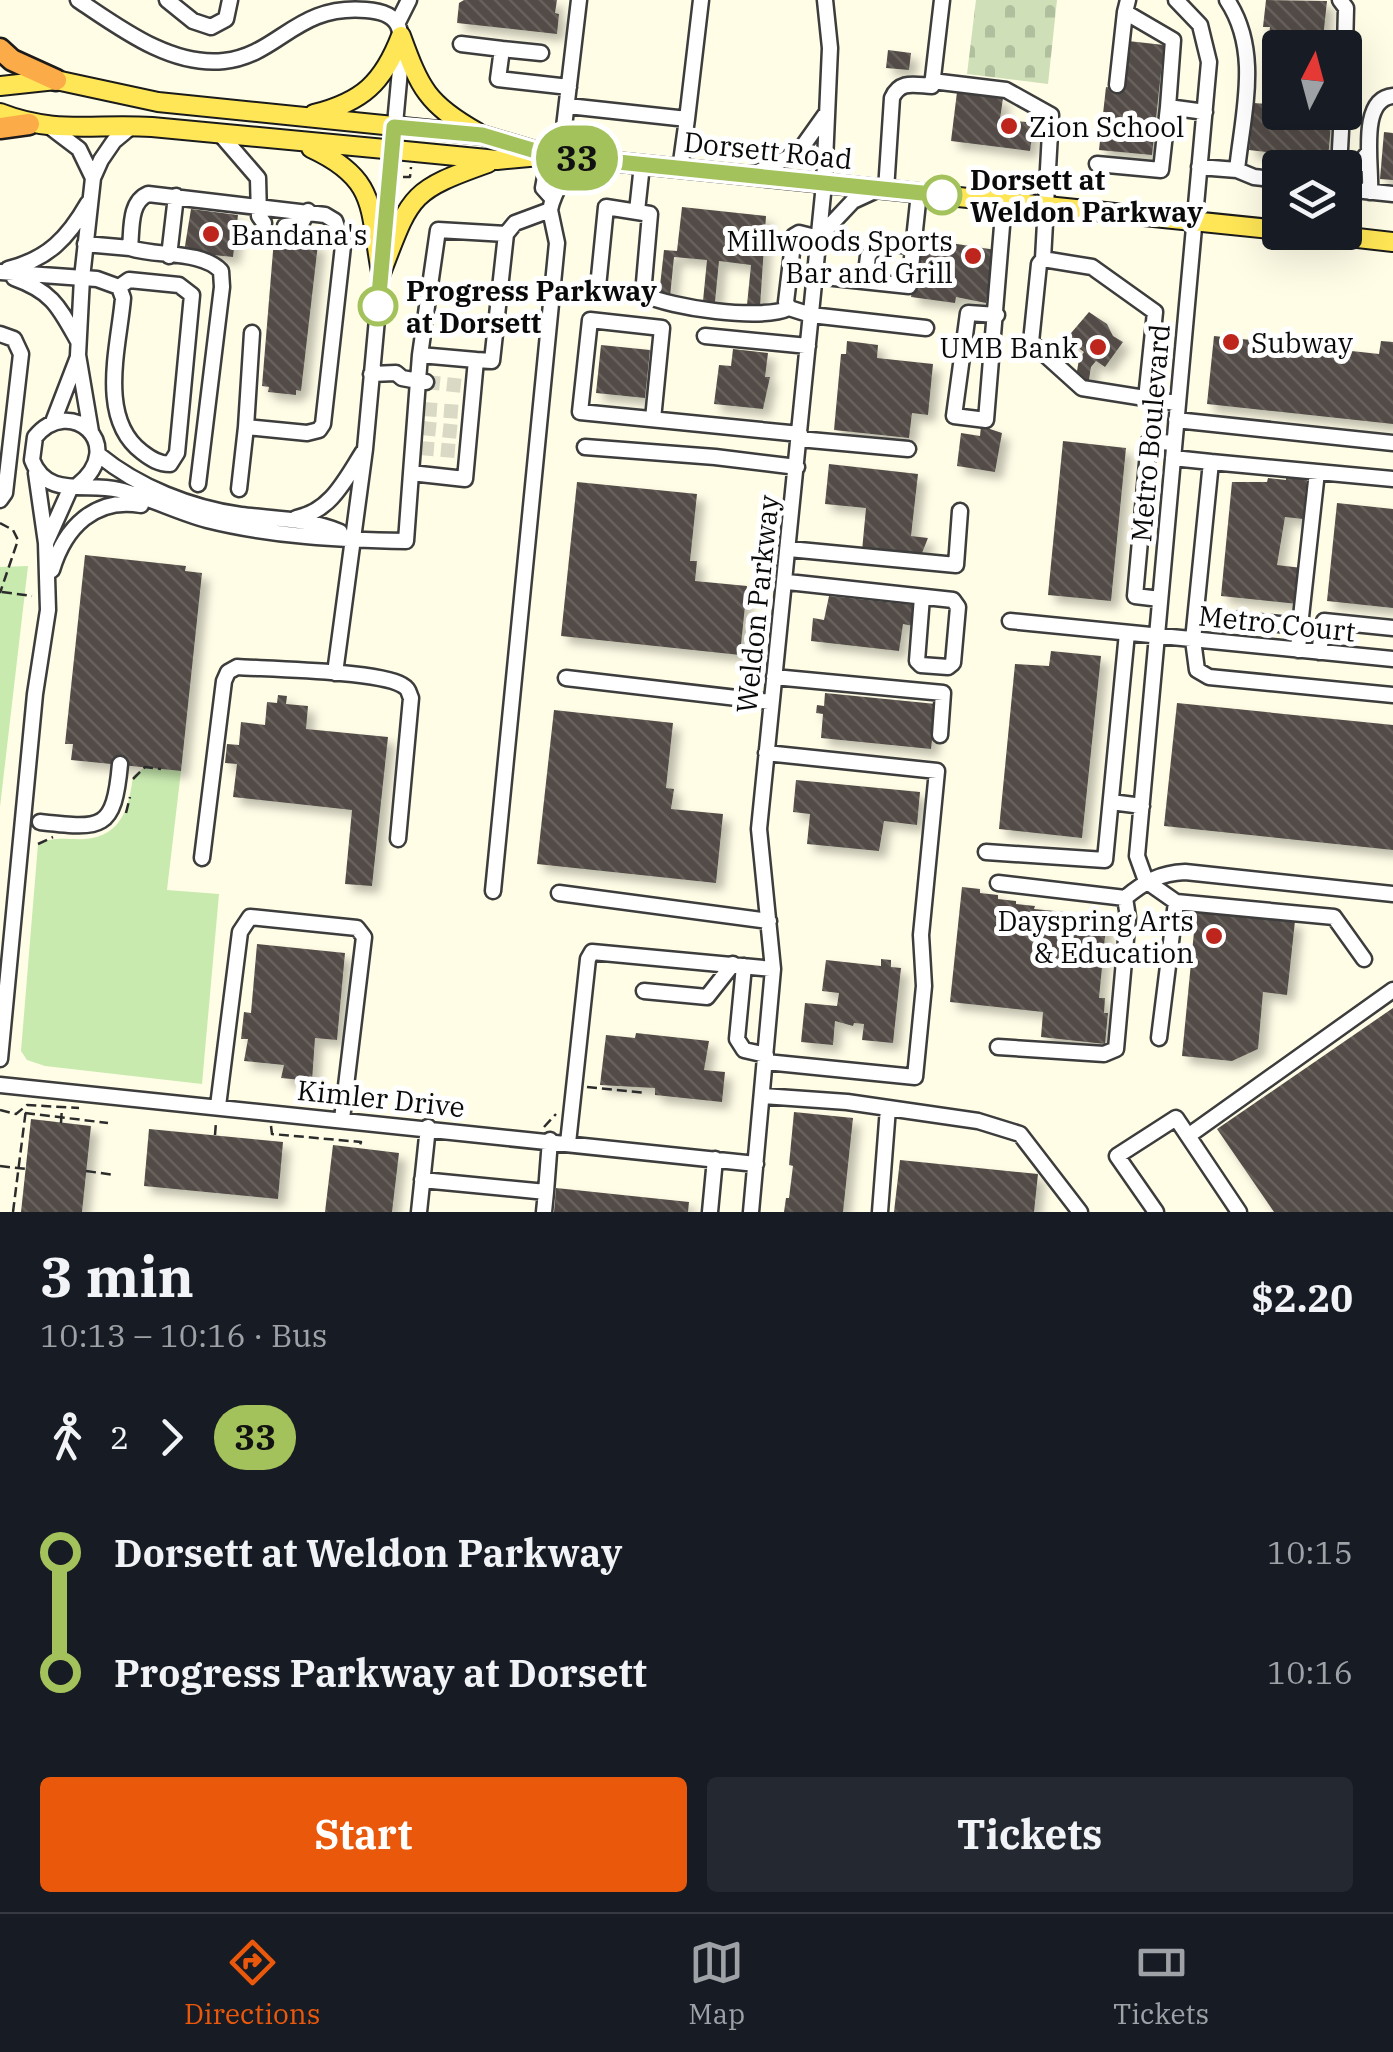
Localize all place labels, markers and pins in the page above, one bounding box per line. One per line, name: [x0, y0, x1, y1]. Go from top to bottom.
place label: Zion School: [1029, 108, 1185, 145]
marker: Zion School: [998, 115, 1020, 137]
place label: Dorsett at Weldon Parkway: [970, 161, 1203, 230]
marker: Dorsett at Weldon Parkway: [923, 176, 961, 214]
place label: Bandana's: [231, 216, 367, 253]
place label: Millwoods Sports Bar and Grill: [726, 222, 953, 291]
marker: Bandana's: [200, 223, 222, 245]
marker: Millwoods Sports Bar and Grill: [962, 245, 984, 267]
place label: Progress Parkway at Dorsett: [406, 272, 657, 341]
marker: Progress Parkway at Dorsett: [359, 287, 397, 325]
place label: Subway: [1251, 324, 1353, 361]
place label: UMB Bank: [939, 329, 1079, 366]
marker: Subway: [1220, 331, 1242, 353]
marker: UMB Bank: [1087, 336, 1109, 358]
place label: Dayspring Arts & Education: [997, 902, 1194, 971]
marker: Dayspring Arts & Education: [1203, 925, 1225, 947]

